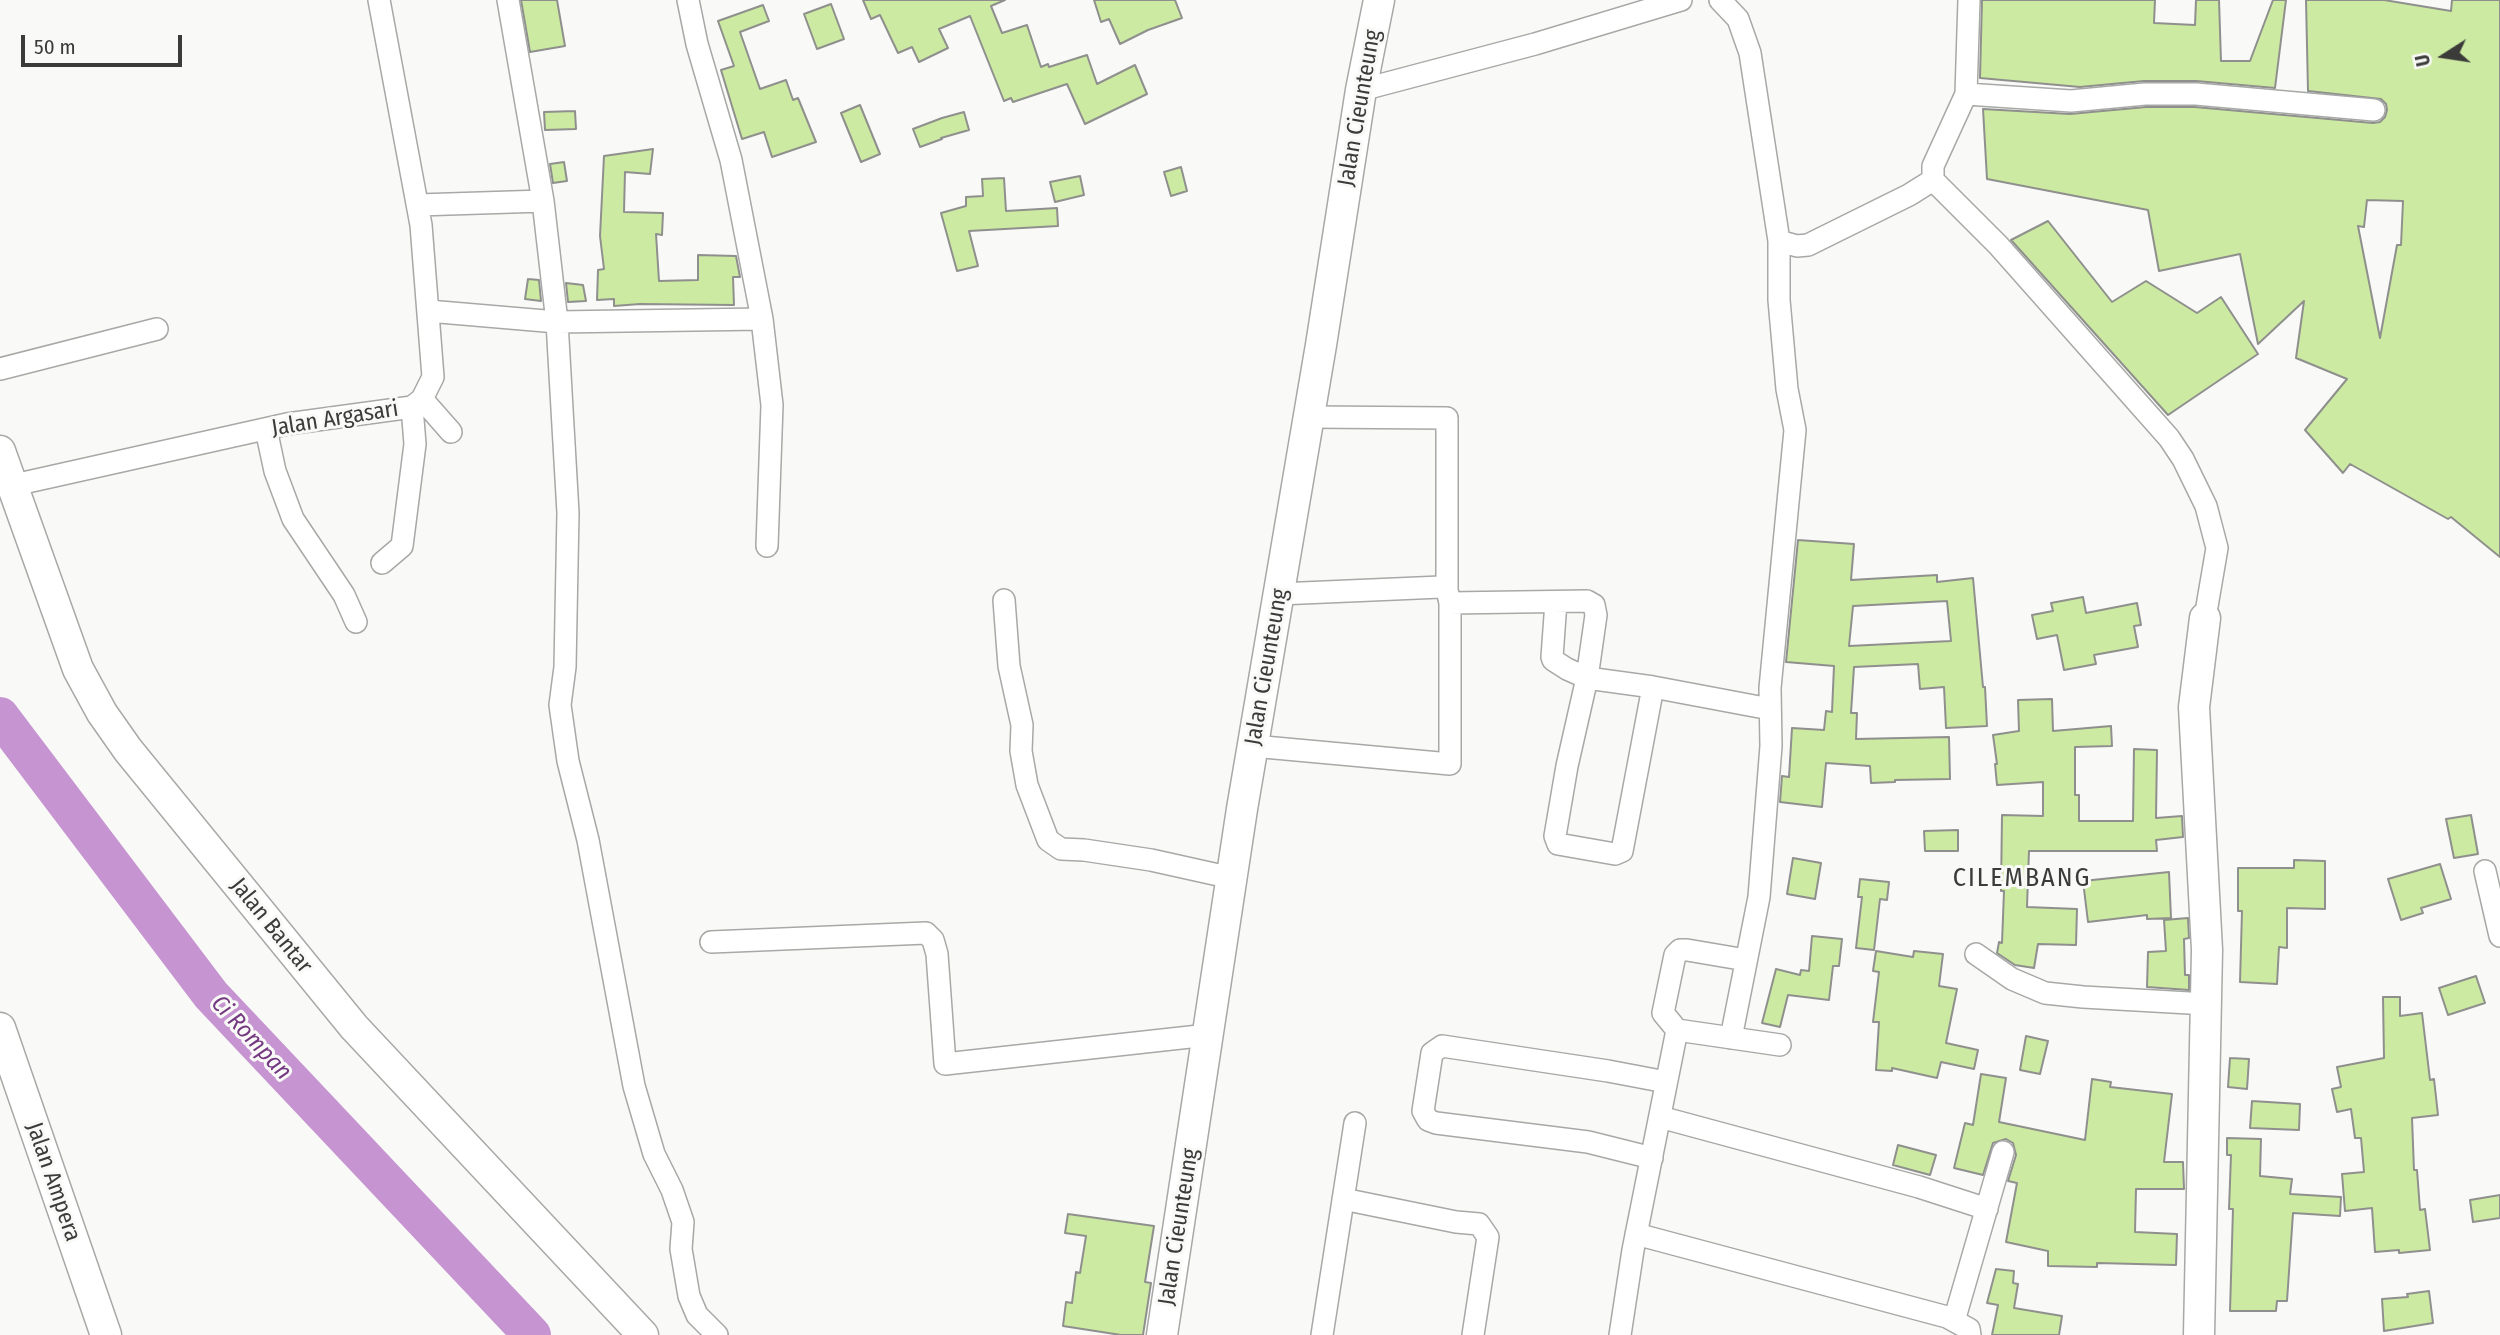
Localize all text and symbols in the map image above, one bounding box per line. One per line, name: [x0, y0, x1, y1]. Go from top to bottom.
scale bar: [24, 21, 186, 65]
north arrow: [2409, 21, 2479, 91]
street label: Jalan Cieunteung: [1333, 28, 1387, 188]
text: 50 m: [34, 34, 76, 60]
text: U: [2411, 53, 2435, 68]
street label: Jalan Argasari: [270, 395, 400, 443]
street label: Jalan Cieunteung: [1240, 587, 1294, 747]
district label: CILEMBANG: [1954, 863, 2090, 895]
street label: Jalan Bantar: [224, 873, 318, 979]
water label: Ci Rompan: [205, 990, 297, 1086]
street label: Jalan Ampera: [20, 1119, 86, 1245]
street label: Jalan Cieunteung: [1153, 1147, 1205, 1307]

